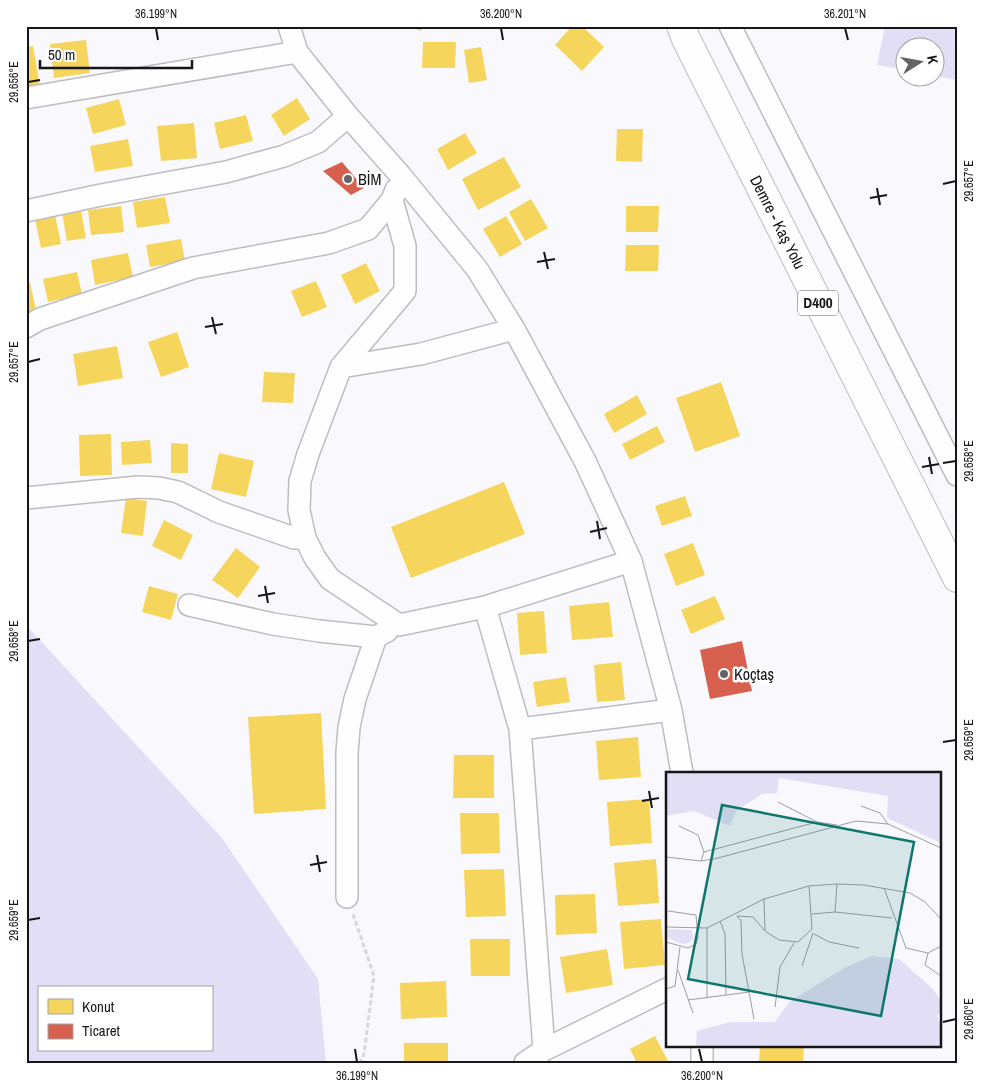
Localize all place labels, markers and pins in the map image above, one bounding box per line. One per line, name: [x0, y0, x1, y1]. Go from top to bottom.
place label: BİM: [358, 168, 381, 190]
marker: BİM: [342, 173, 354, 185]
place label: Koçtaş: [734, 663, 774, 685]
marker: Koçtaş: [718, 668, 730, 680]

